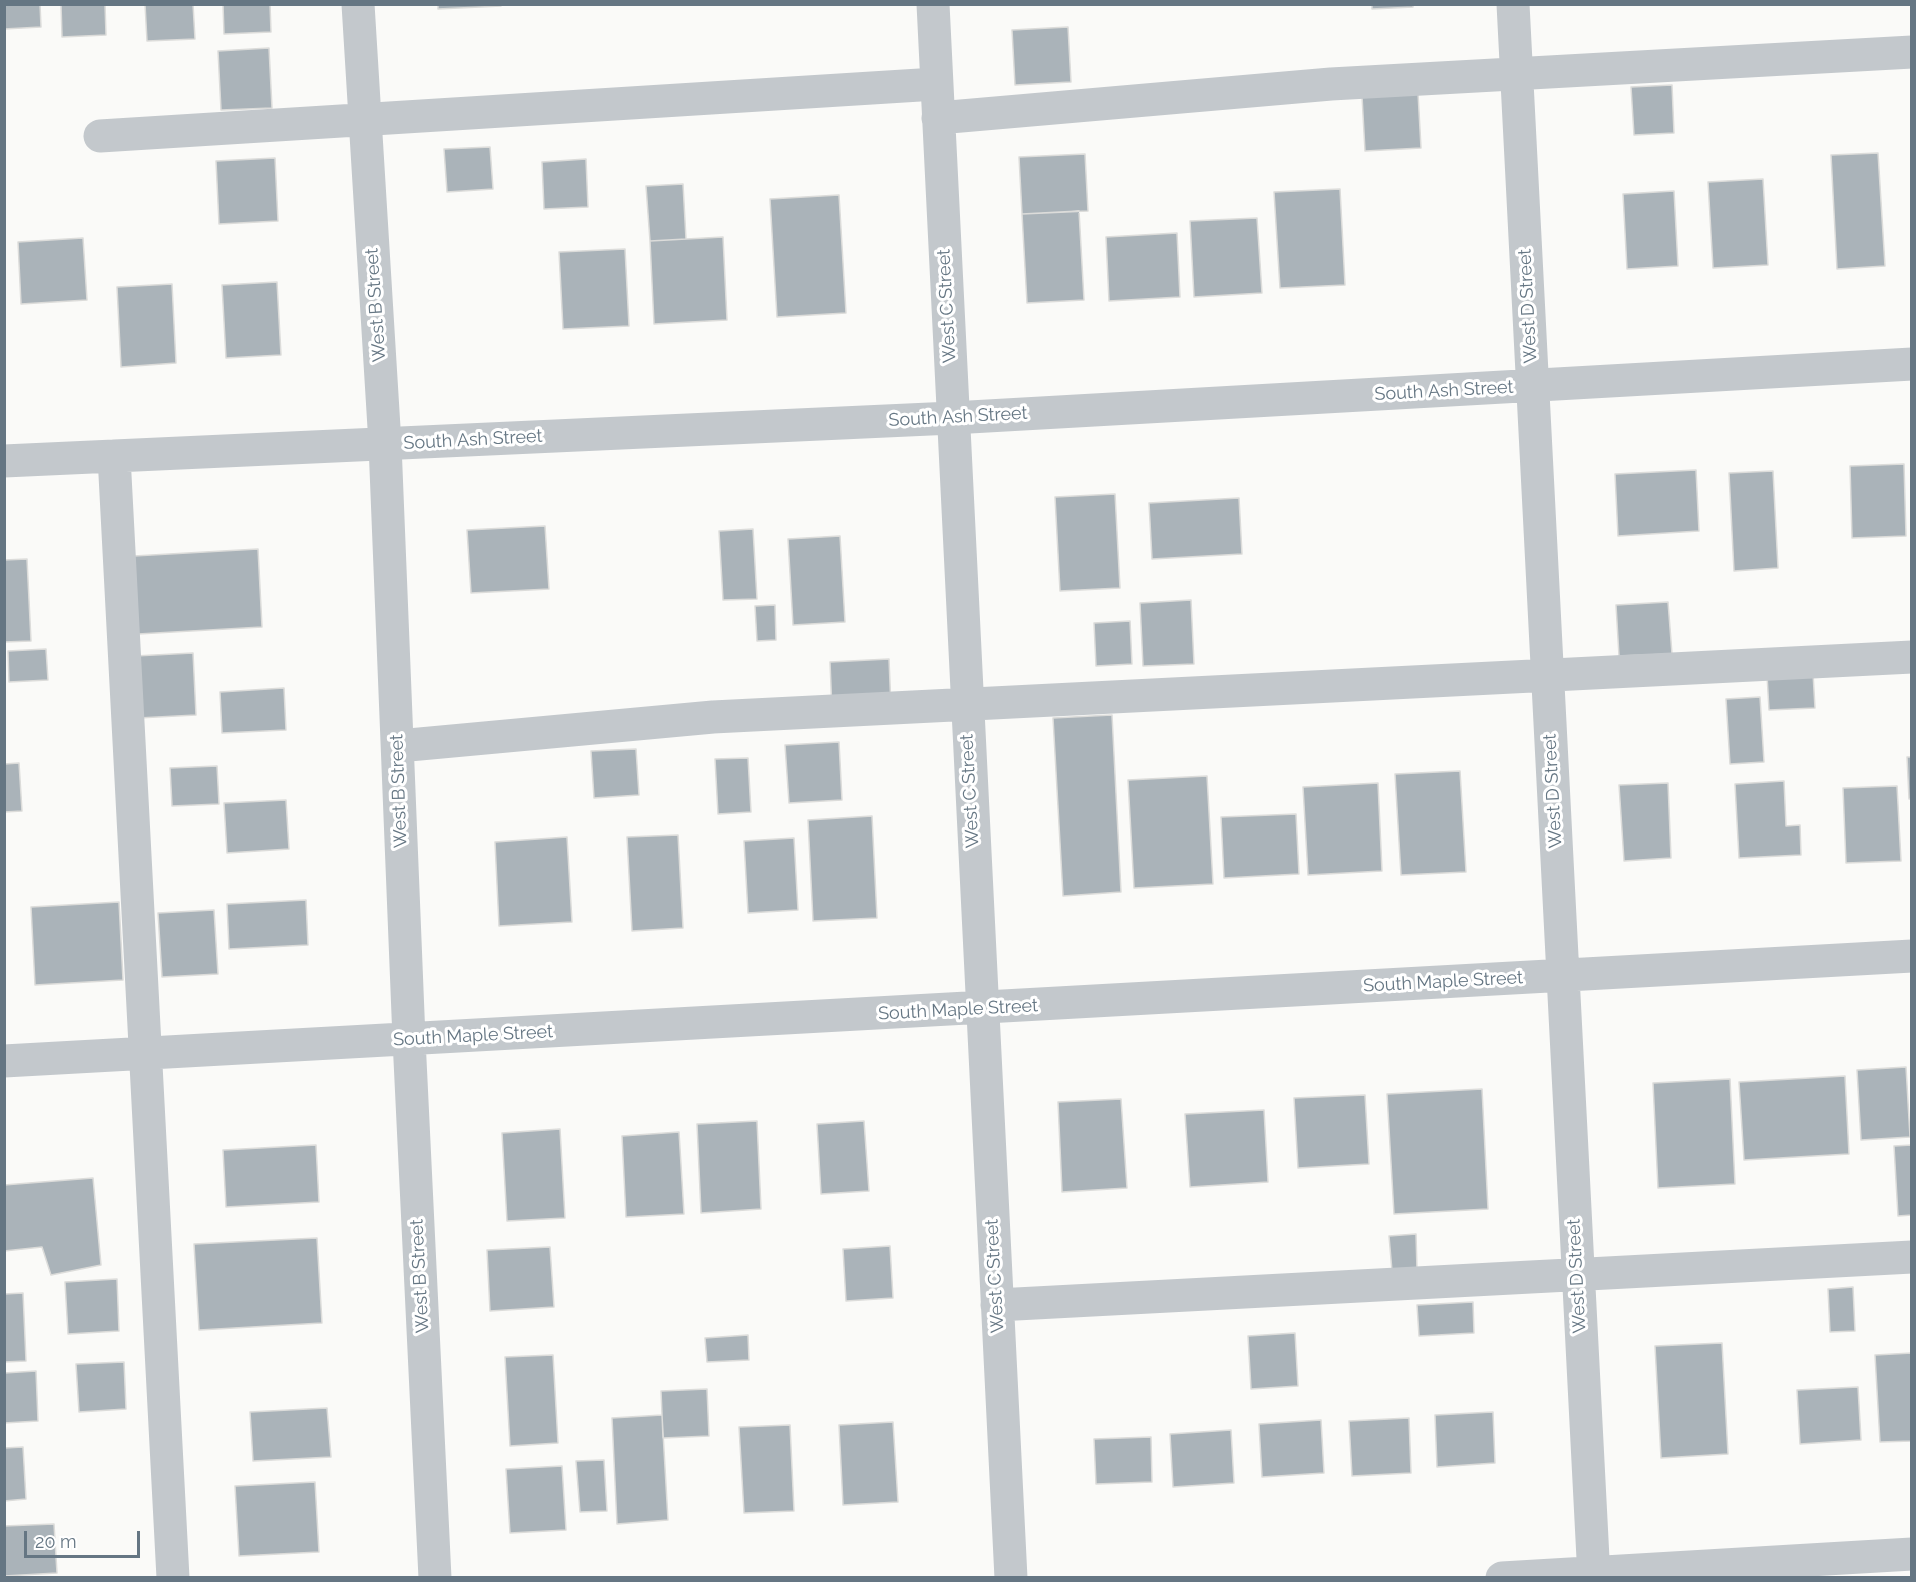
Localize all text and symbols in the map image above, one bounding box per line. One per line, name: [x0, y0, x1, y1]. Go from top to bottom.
street label: West B Street: [361, 247, 391, 363]
street label: West C Street: [933, 248, 961, 364]
street label: West D Street: [1514, 248, 1542, 364]
street label: South Ash Street: [1374, 377, 1514, 405]
street label: South Ash Street: [888, 403, 1028, 431]
street label: South Ash Street: [403, 426, 543, 454]
street label: West C Street: [956, 733, 984, 849]
street label: West D Street: [1539, 733, 1567, 849]
street label: West B Street: [386, 734, 412, 848]
street label: South Maple Street: [1363, 967, 1523, 997]
street label: South Maple Street: [878, 995, 1038, 1025]
street label: South Maple Street: [393, 1021, 553, 1051]
street label: West C Street: [981, 1218, 1009, 1334]
street label: West D Street: [1563, 1218, 1591, 1334]
street label: West B Street: [406, 1219, 434, 1333]
scale bar: [27, 1519, 142, 1557]
text: 20 m: [35, 1531, 77, 1552]

